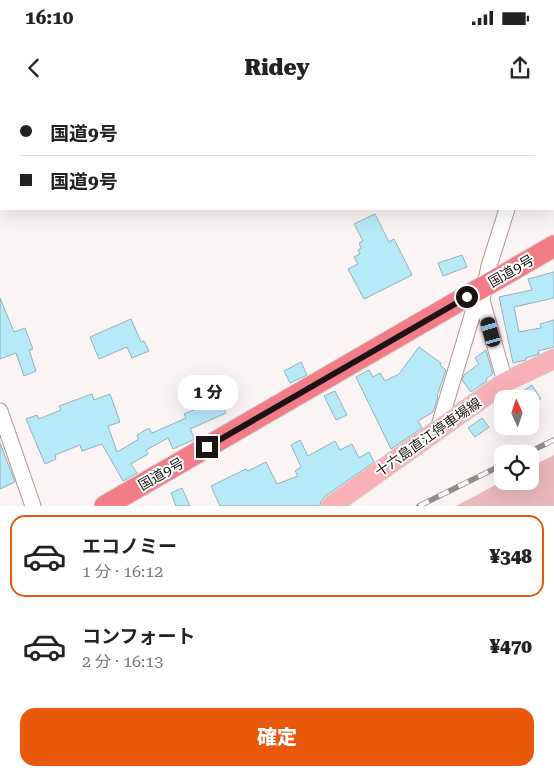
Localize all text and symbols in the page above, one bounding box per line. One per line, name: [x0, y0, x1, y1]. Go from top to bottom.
text: 16:10: [25, 6, 74, 29]
icon: back: [20, 54, 48, 82]
icon: share: [506, 54, 534, 82]
text: Ridey: [244, 55, 310, 80]
text: 国道9号: [50, 122, 118, 145]
text: 国道9号: [50, 170, 118, 193]
street label: 国道9号: [485, 252, 537, 290]
route start: [456, 286, 478, 308]
car: [479, 316, 502, 348]
callout: 1 分: [177, 374, 237, 410]
text: 1 分: [193, 383, 223, 402]
north arrow: [494, 390, 539, 435]
map controls: [494, 390, 539, 490]
street label: 十六島直江停車場線: [372, 394, 484, 480]
route end: [196, 436, 218, 458]
button: locate: [494, 445, 539, 490]
street label: 国道9号: [135, 455, 187, 493]
icon: car: [22, 534, 67, 579]
text: エコノミー: [82, 535, 177, 558]
text: ¥348: [489, 545, 532, 568]
text: 1 分 · 16:12: [82, 562, 163, 581]
icon: car: [22, 624, 67, 669]
text: コンフォート: [82, 625, 195, 648]
text: ¥470: [489, 635, 532, 658]
text: 2 分 · 16:13: [82, 652, 163, 671]
button: 確定: [20, 708, 534, 766]

